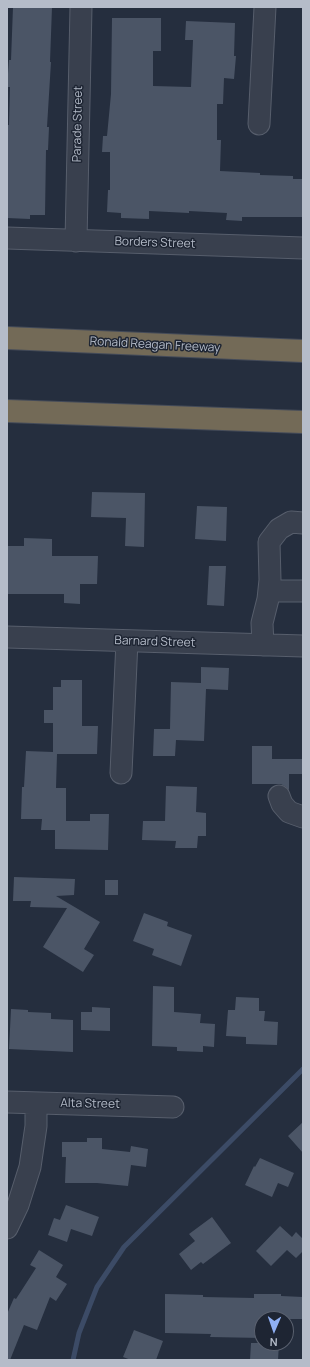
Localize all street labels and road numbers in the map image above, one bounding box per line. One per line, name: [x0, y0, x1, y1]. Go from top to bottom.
street label: Parade Street: [70, 86, 86, 162]
street label: Borders Street: [114, 234, 196, 252]
street label: Ronald Reagan Freeway: [89, 334, 221, 356]
street label: Barnard Street: [114, 633, 196, 651]
street label: Alta Street: [60, 1096, 120, 1112]

